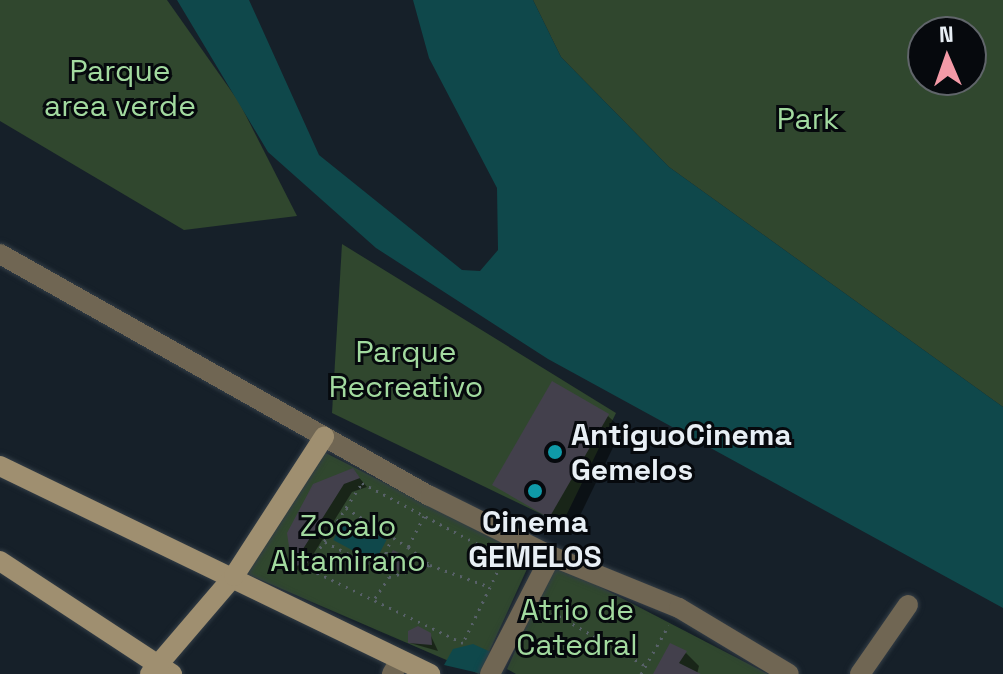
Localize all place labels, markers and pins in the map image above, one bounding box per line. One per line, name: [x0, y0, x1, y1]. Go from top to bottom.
place label: AntiguoCinema Gemelos: [571, 417, 792, 488]
marker: AntiguoCinema Gemelos: [546, 443, 564, 461]
marker: Cinema GEMELOS: [526, 482, 544, 500]
place label: Cinema GEMELOS: [468, 504, 602, 574]

